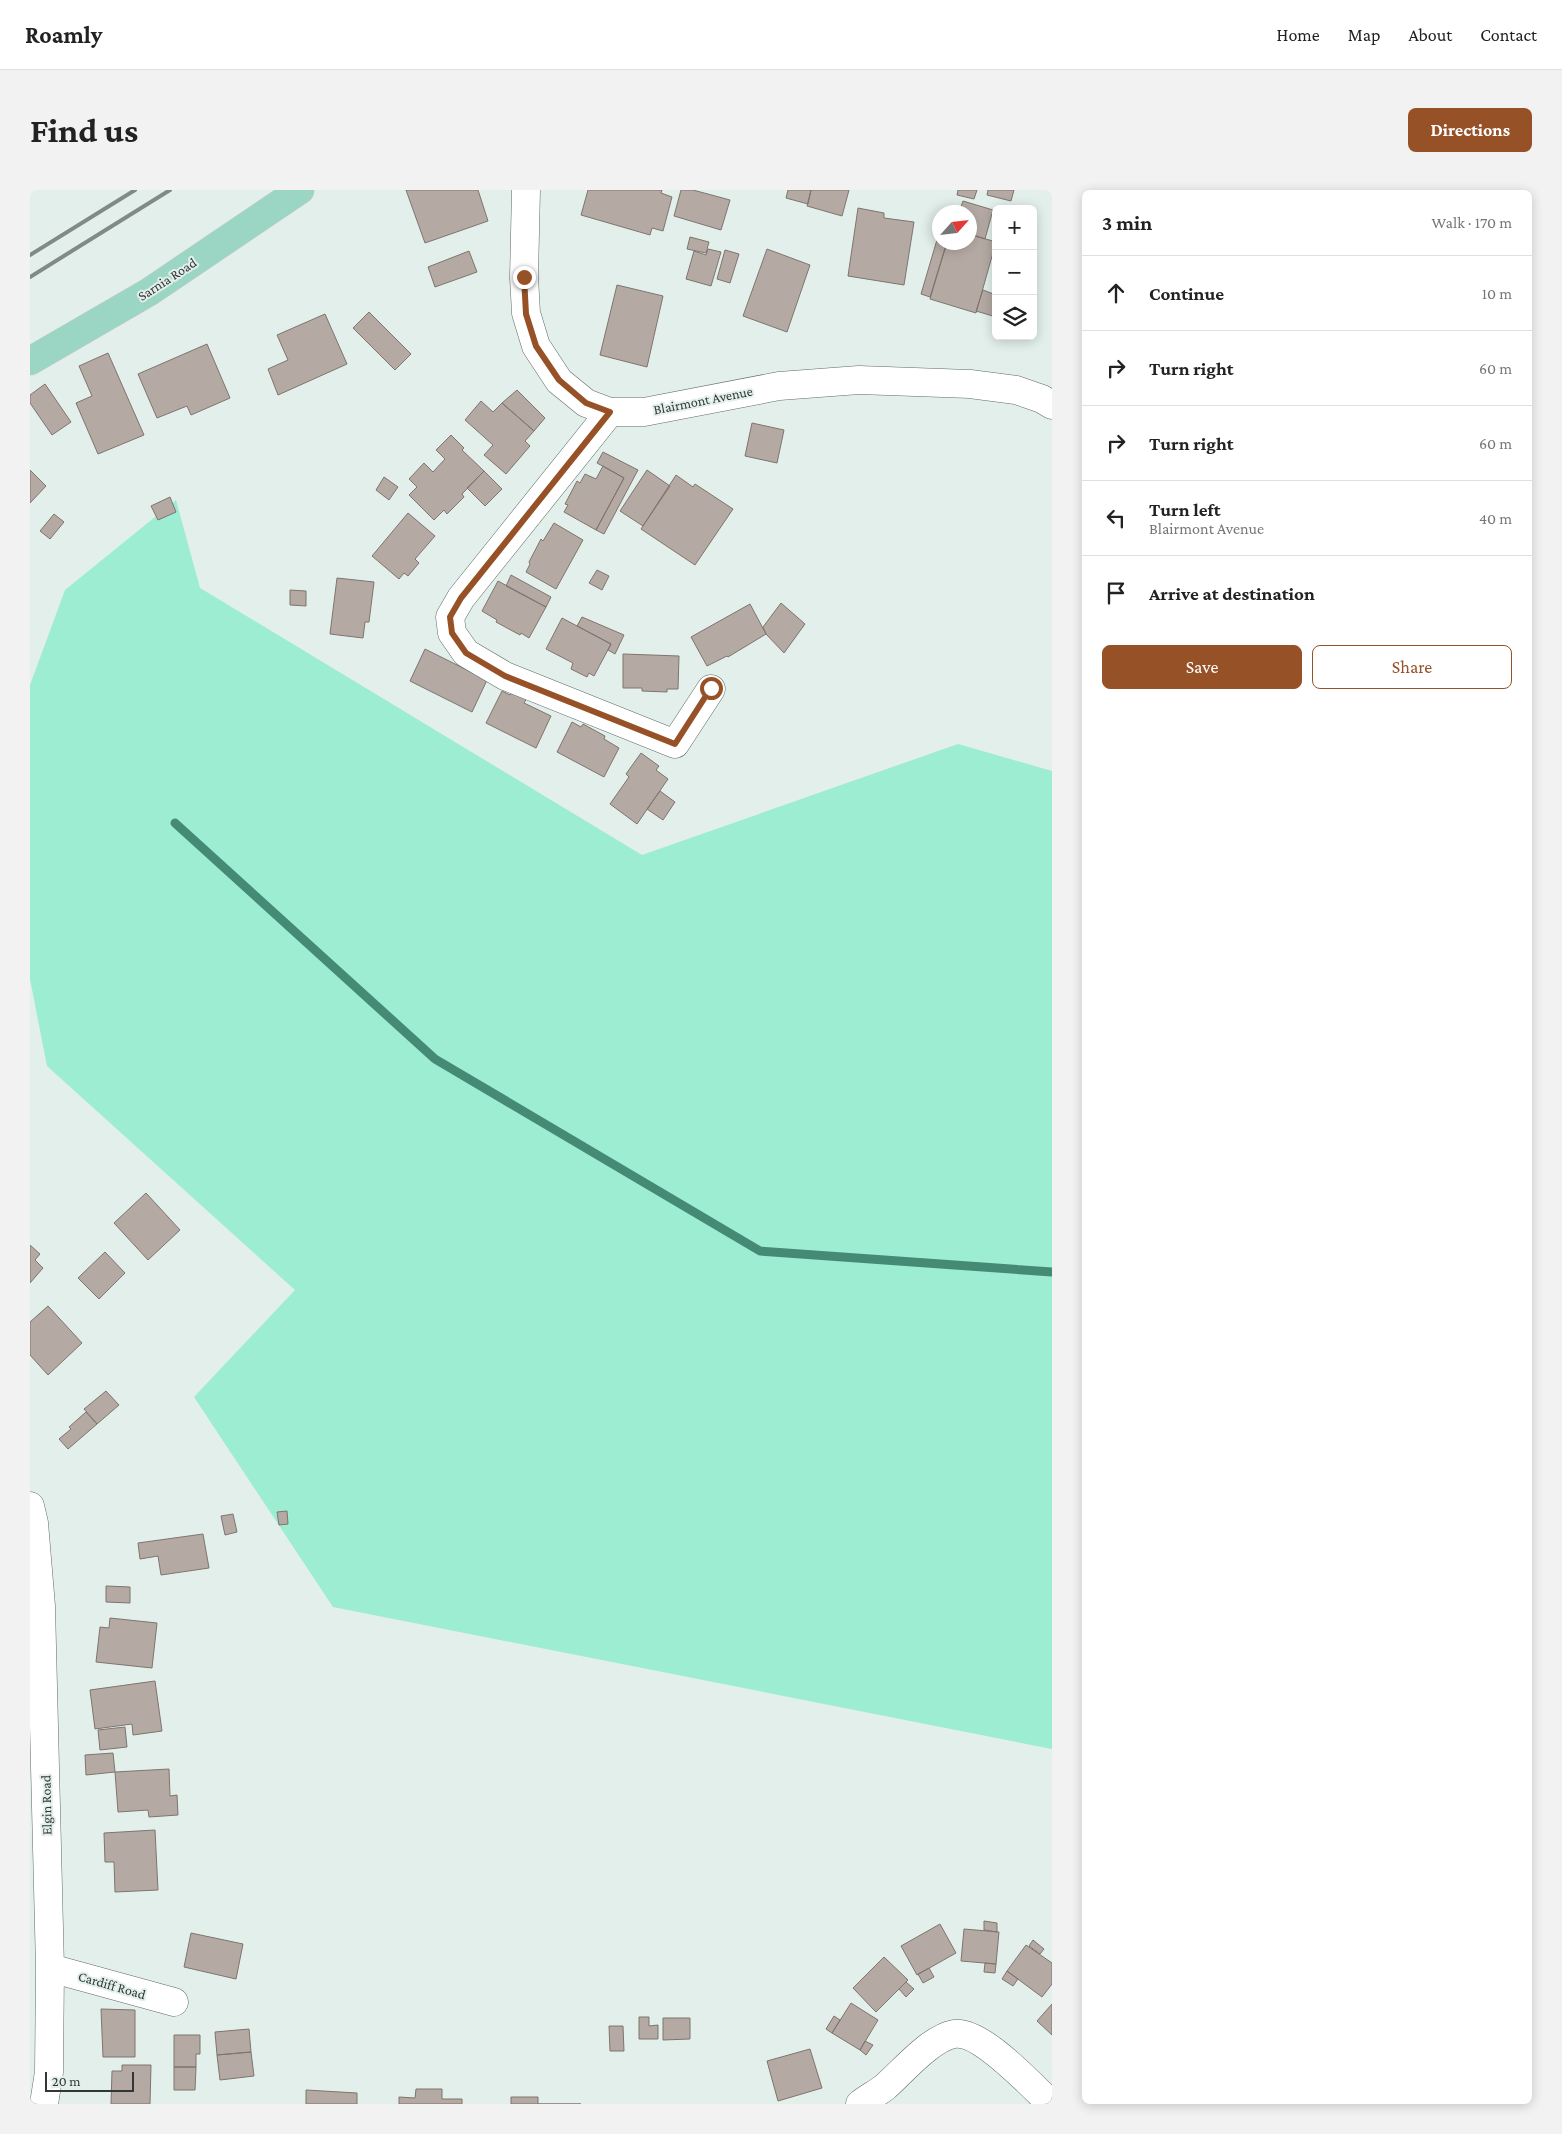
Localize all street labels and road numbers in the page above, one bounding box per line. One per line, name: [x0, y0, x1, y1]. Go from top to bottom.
street label: Sarnia Road: [135, 254, 200, 304]
street label: Blairmont Avenue: [652, 383, 754, 417]
street label: Elgin Road: [37, 1774, 55, 1835]
street label: Cardiff Road: [76, 1968, 148, 2002]

